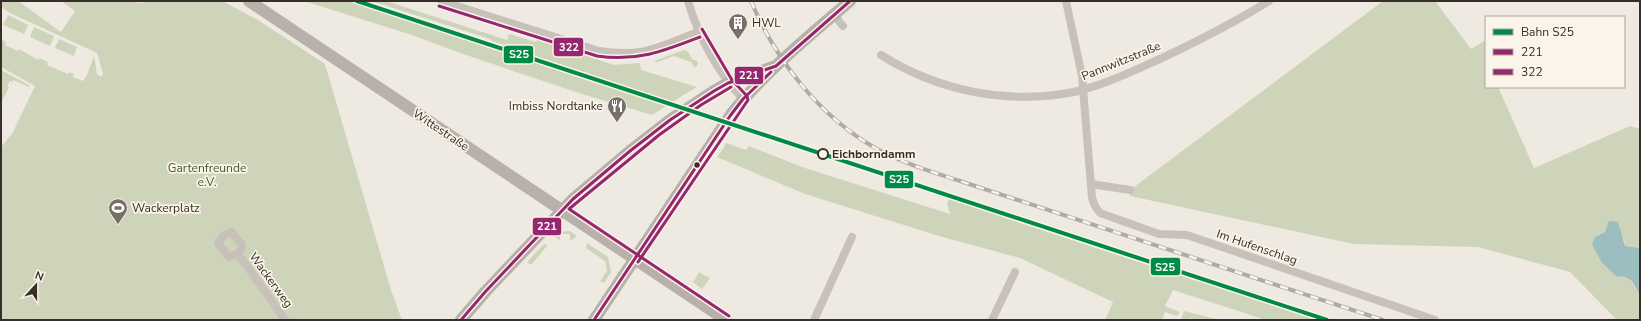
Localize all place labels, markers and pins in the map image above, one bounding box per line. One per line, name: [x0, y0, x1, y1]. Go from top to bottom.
building icon: HWL: [727, 12, 749, 40]
place label: HWL: [752, 15, 781, 31]
restaurant icon: Imbiss Nordtanke: [606, 95, 628, 123]
place label: Imbiss Nordtanke: [509, 98, 603, 114]
place label: Eichborndamm: [832, 146, 916, 162]
marker: Eichborndamm: [817, 148, 829, 160]
unlabelled marker: [692, 160, 702, 170]
sports icon: Wackerplatz: [107, 197, 129, 225]
place label: Wackerplatz: [132, 200, 200, 216]

